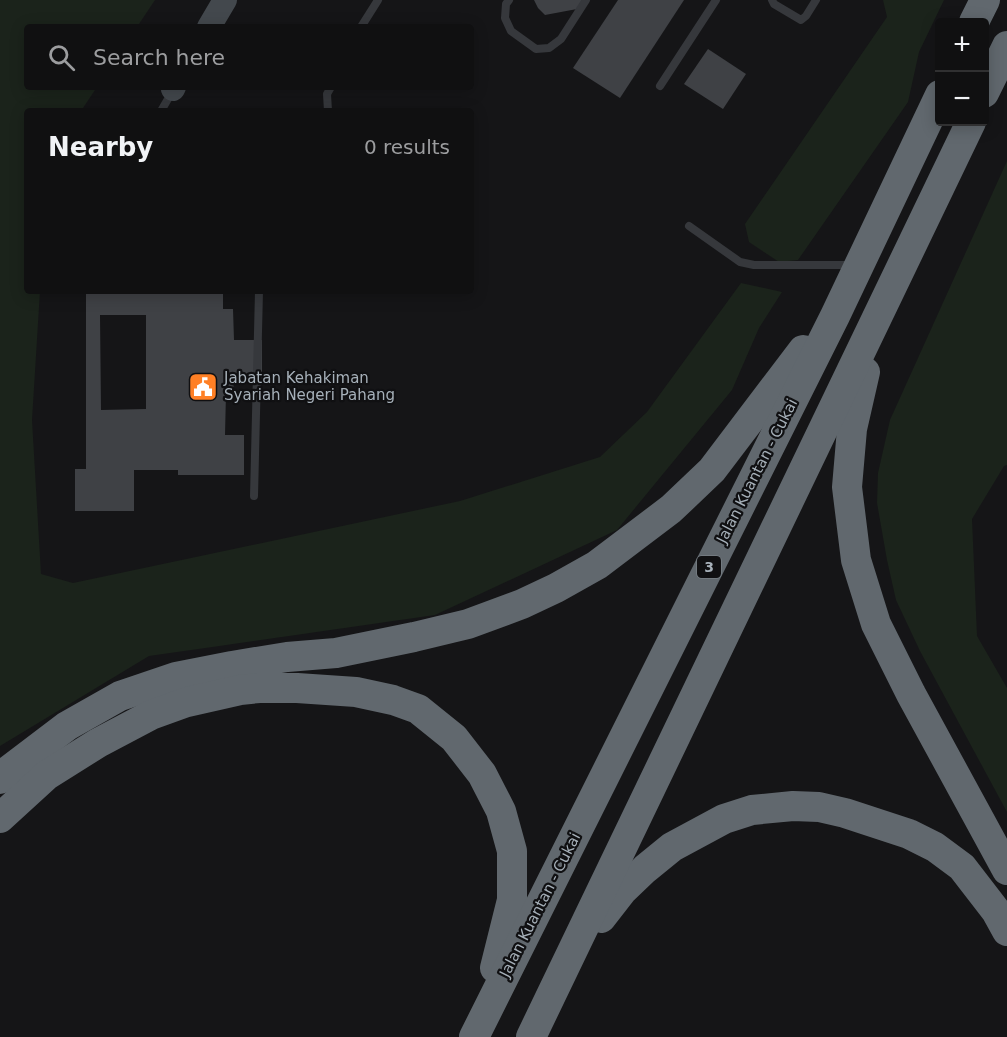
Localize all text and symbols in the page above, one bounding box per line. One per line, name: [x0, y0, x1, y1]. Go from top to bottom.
map controls: [935, 18, 989, 126]
button: +: [935, 18, 989, 72]
search box: [24, 24, 474, 90]
icon: search: [45, 41, 78, 74]
text: Search here: [93, 45, 225, 70]
button: −: [935, 72, 989, 126]
text: Nearby: [48, 132, 153, 162]
text: 0 results: [364, 135, 450, 159]
place label: Jabatan Kehakiman Syariah Negeri Pahang: [223, 369, 395, 404]
public building icon: Jabatan Kehakiman Syariah Negeri Pahang: [187, 371, 219, 403]
street label: Jalan Kuantan - Cukai: [712, 396, 801, 547]
road number: 3: [697, 556, 721, 578]
street label: Jalan Kuantan - Cukai: [495, 830, 584, 981]

